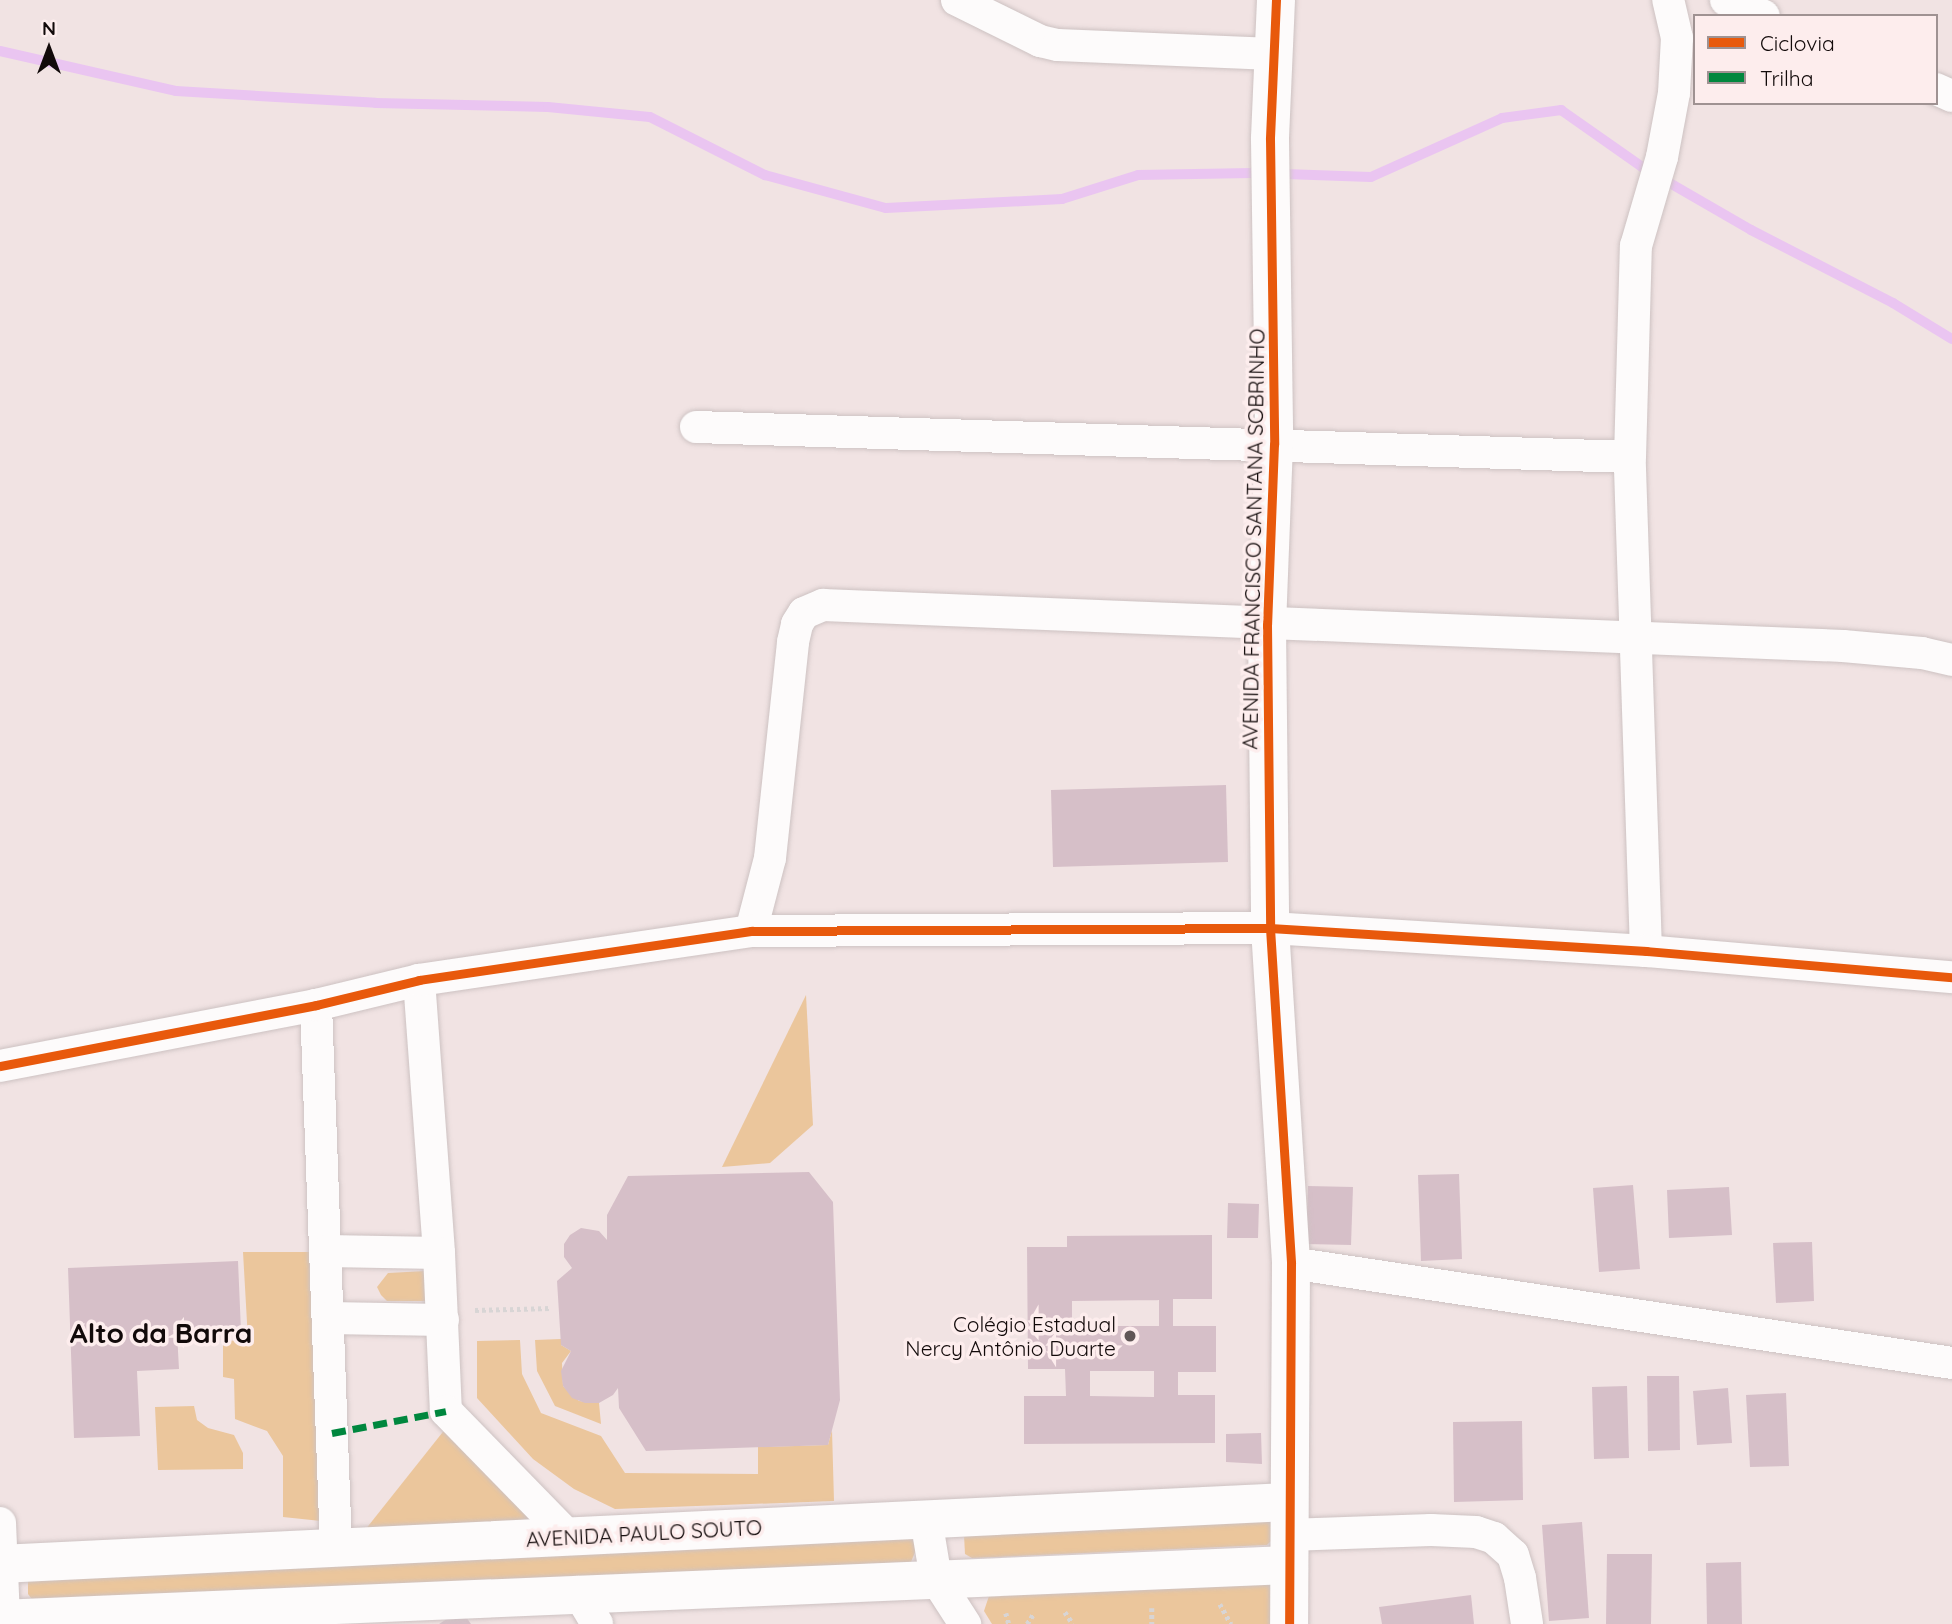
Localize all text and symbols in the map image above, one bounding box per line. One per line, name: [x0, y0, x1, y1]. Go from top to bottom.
north arrow: [14, 14, 84, 84]
legend: [1693, 14, 1938, 105]
text: N: [42, 16, 56, 40]
text: Ciclovia: [1760, 30, 1835, 56]
text: Trilha: [1760, 65, 1814, 91]
street label: AVENIDA FRANCISCO SANTANA SOBRINHO: [1237, 328, 1269, 750]
place label: Colégio Estadual Nercy Antônio Duarte: [905, 1311, 1116, 1361]
district label: Alto da Barra: [70, 1316, 252, 1350]
marker: Colégio Estadual Nercy Antônio Duarte: [1122, 1328, 1138, 1344]
street label: AVENIDA PAULO SOUTO: [525, 1514, 763, 1552]

